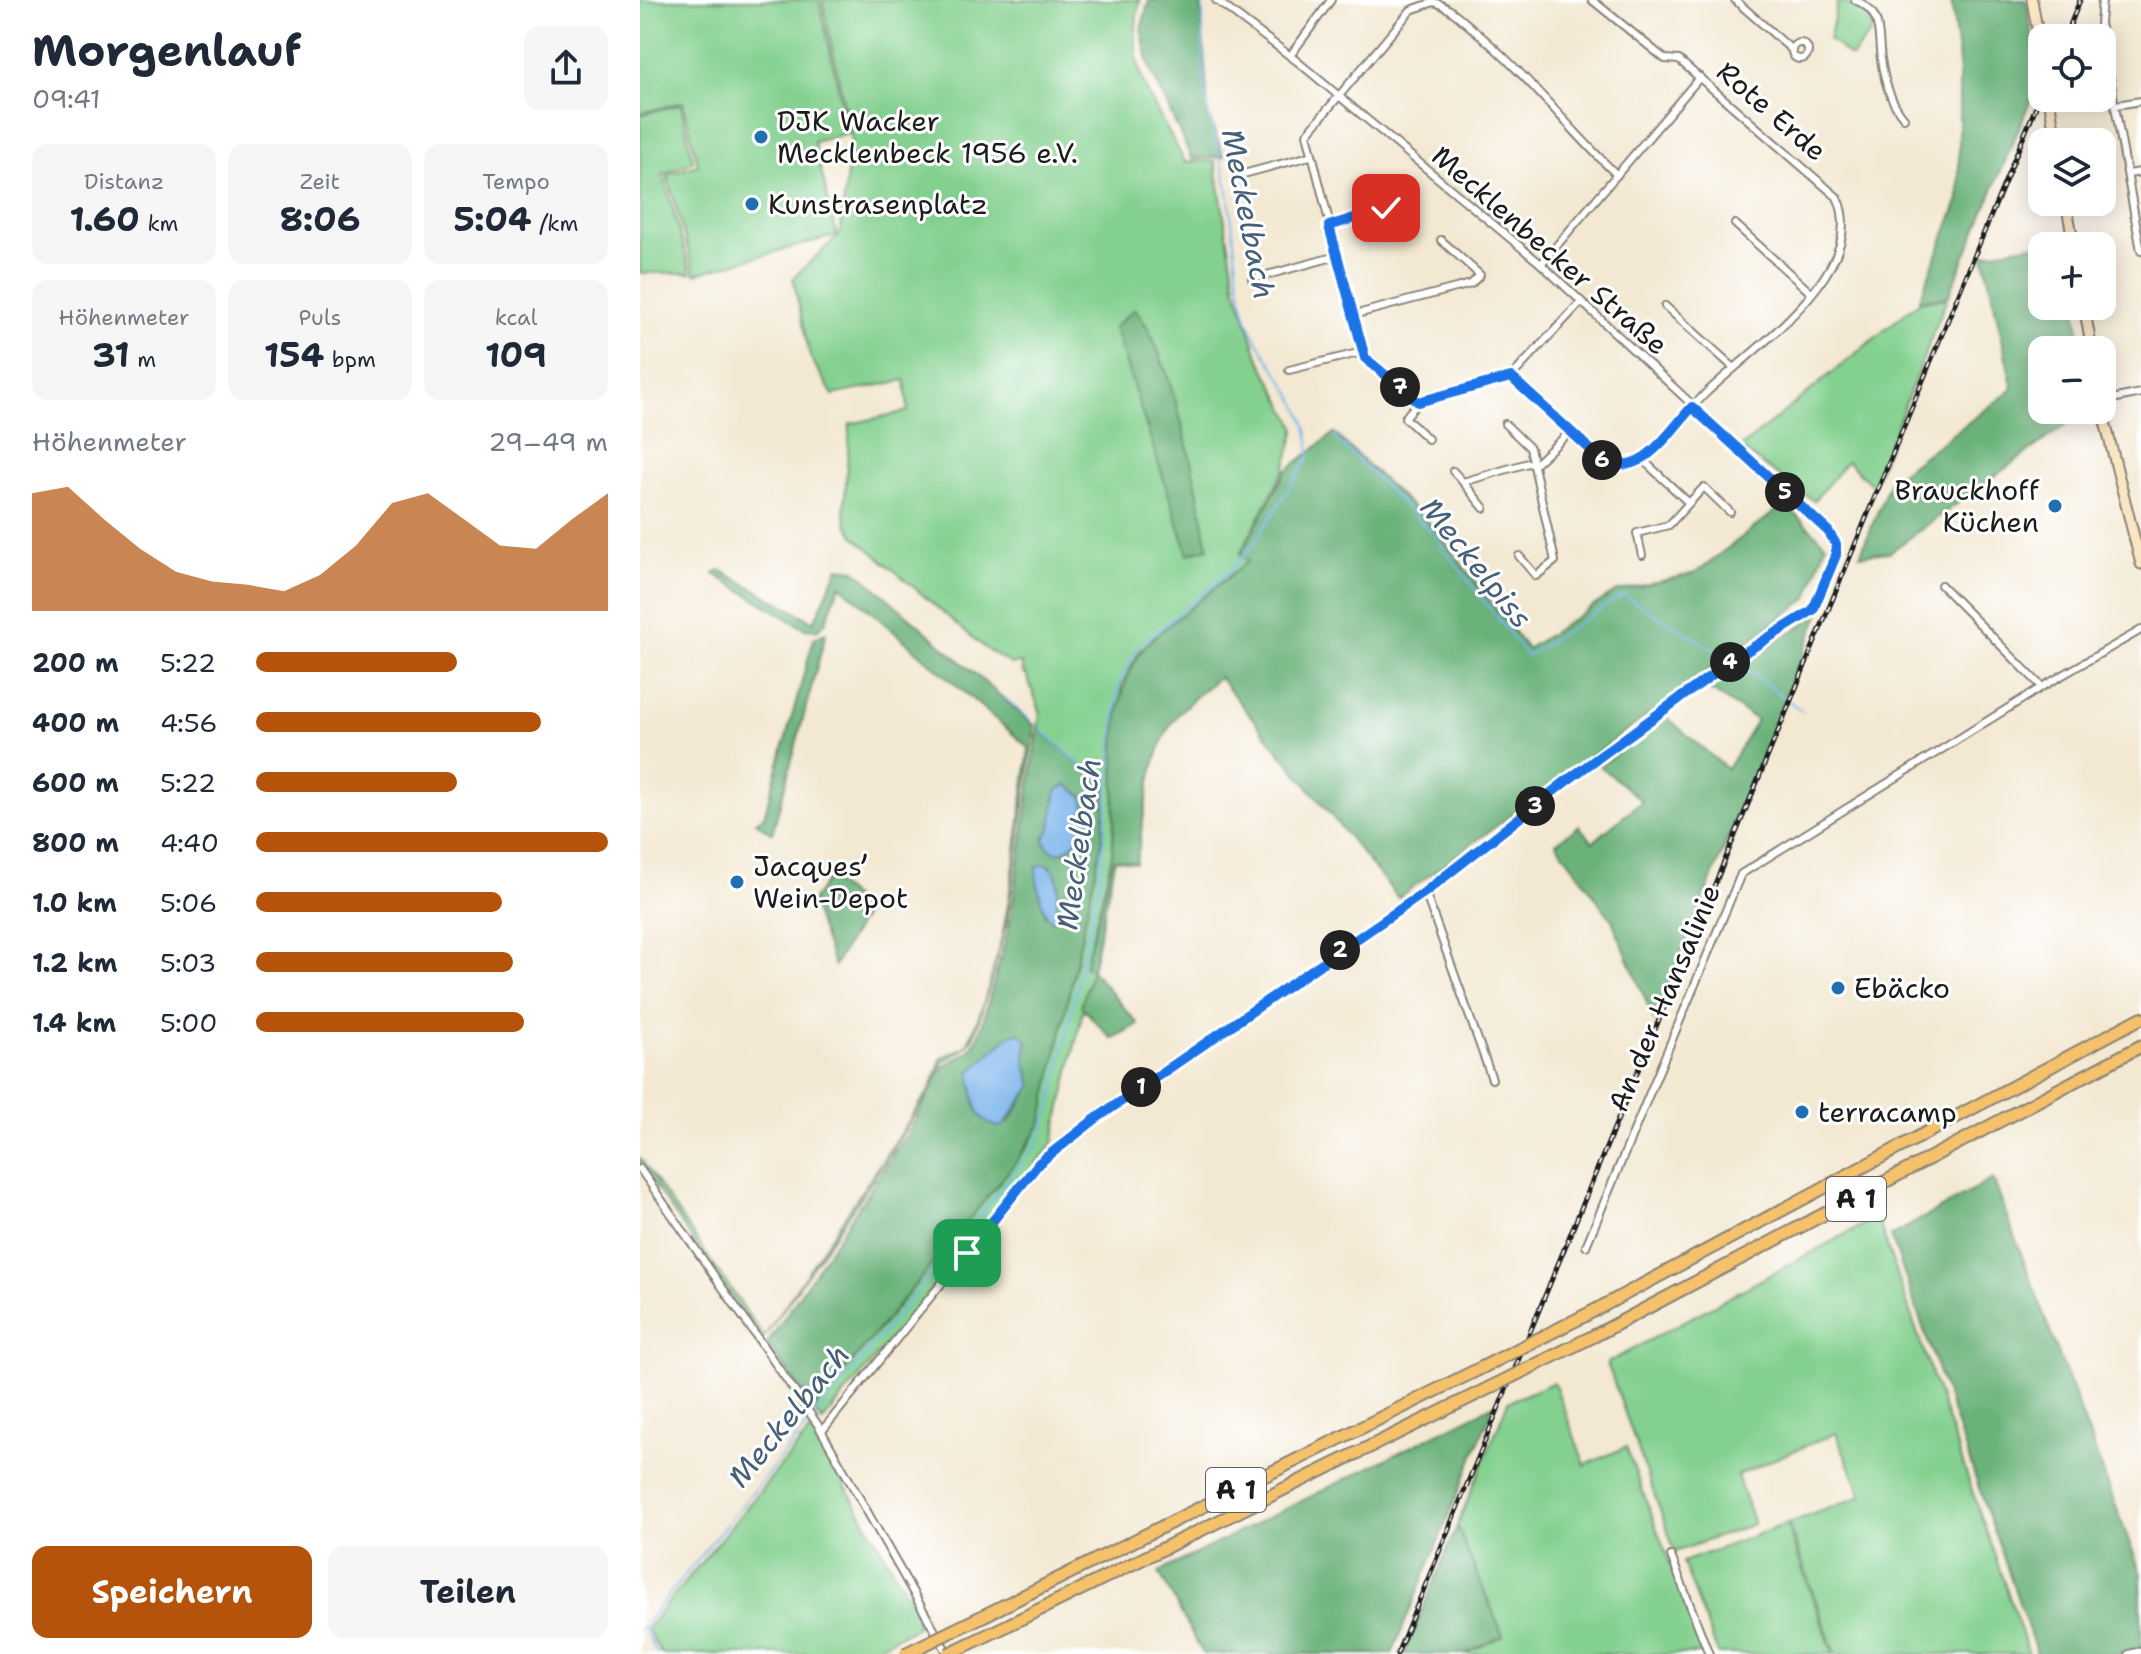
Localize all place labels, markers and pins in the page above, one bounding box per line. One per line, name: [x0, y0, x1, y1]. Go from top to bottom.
place label: DJK Wacker Mecklenbeck 1956 e.V.: [777, 102, 1078, 172]
marker: DJK Wacker Mecklenbeck 1956 e.V.: [752, 128, 770, 146]
pin: [1352, 174, 1420, 242]
place label: Kunstrasenplatz: [768, 185, 988, 223]
marker: Kunstrasenplatz: [743, 195, 761, 213]
pin: 7: [1380, 367, 1420, 407]
pin: 6: [1582, 440, 1622, 480]
place label: Brauckhoff Küchen: [1894, 471, 2040, 541]
pin: 5: [1765, 472, 1805, 512]
marker: Brauckhoff Küchen: [2046, 497, 2064, 515]
pin: 4: [1710, 642, 1750, 682]
pin: 3: [1515, 786, 1555, 826]
place label: Jacques’ Wein-Depot: [753, 847, 908, 917]
marker: Jacques’ Wein-Depot: [728, 873, 746, 891]
pin: 2: [1320, 930, 1360, 970]
place label: Ebäcko: [1854, 969, 1950, 1007]
marker: Ebäcko: [1829, 979, 1847, 997]
pin: 1: [1121, 1067, 1161, 1107]
place label: terracamp: [1818, 1093, 1957, 1131]
marker: terracamp: [1793, 1103, 1811, 1121]
pin: [933, 1219, 1001, 1287]

